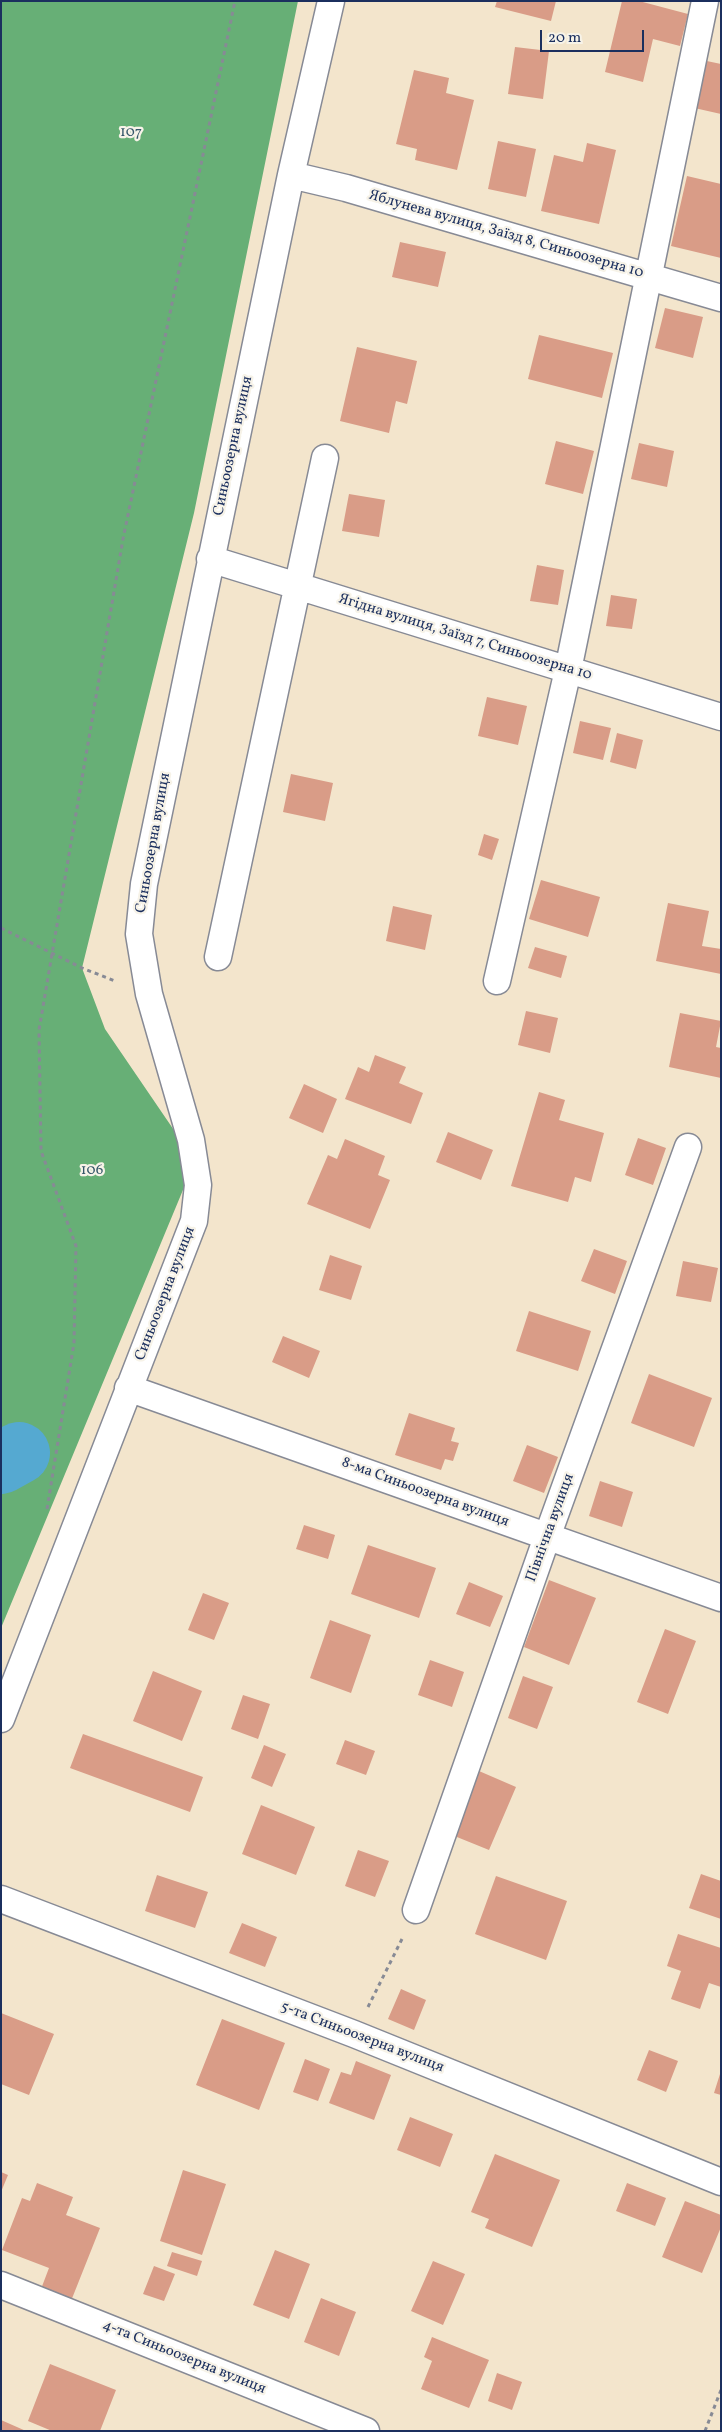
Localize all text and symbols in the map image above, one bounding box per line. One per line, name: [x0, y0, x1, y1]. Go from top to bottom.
scale bar: [542, 20, 646, 52]
text: 20 m: [548, 28, 581, 49]
park label: 107: [120, 124, 142, 142]
street label: Яблунева вулиця, Заїзд 8, Синьоозерна 10: [367, 187, 645, 283]
street label: Синьоозерна вулиця: [210, 375, 258, 517]
street label: Ягідна вулиця, Заїзд 7, Синьоозерна 10: [336, 591, 594, 685]
street label: Синьоозерна вулиця: [133, 771, 175, 915]
park label: 106: [81, 1162, 103, 1180]
street label: Синьоозерна вулиця: [132, 1224, 200, 1364]
street label: 8-ма Синьоозерна вулиця: [339, 1454, 511, 1532]
street label: Північна вулиця: [523, 1471, 579, 1585]
street label: 5-та Синьоозерна вулиця: [278, 1999, 446, 2077]
street label: 4-та Синьоозерна вулиця: [100, 2317, 268, 2399]

